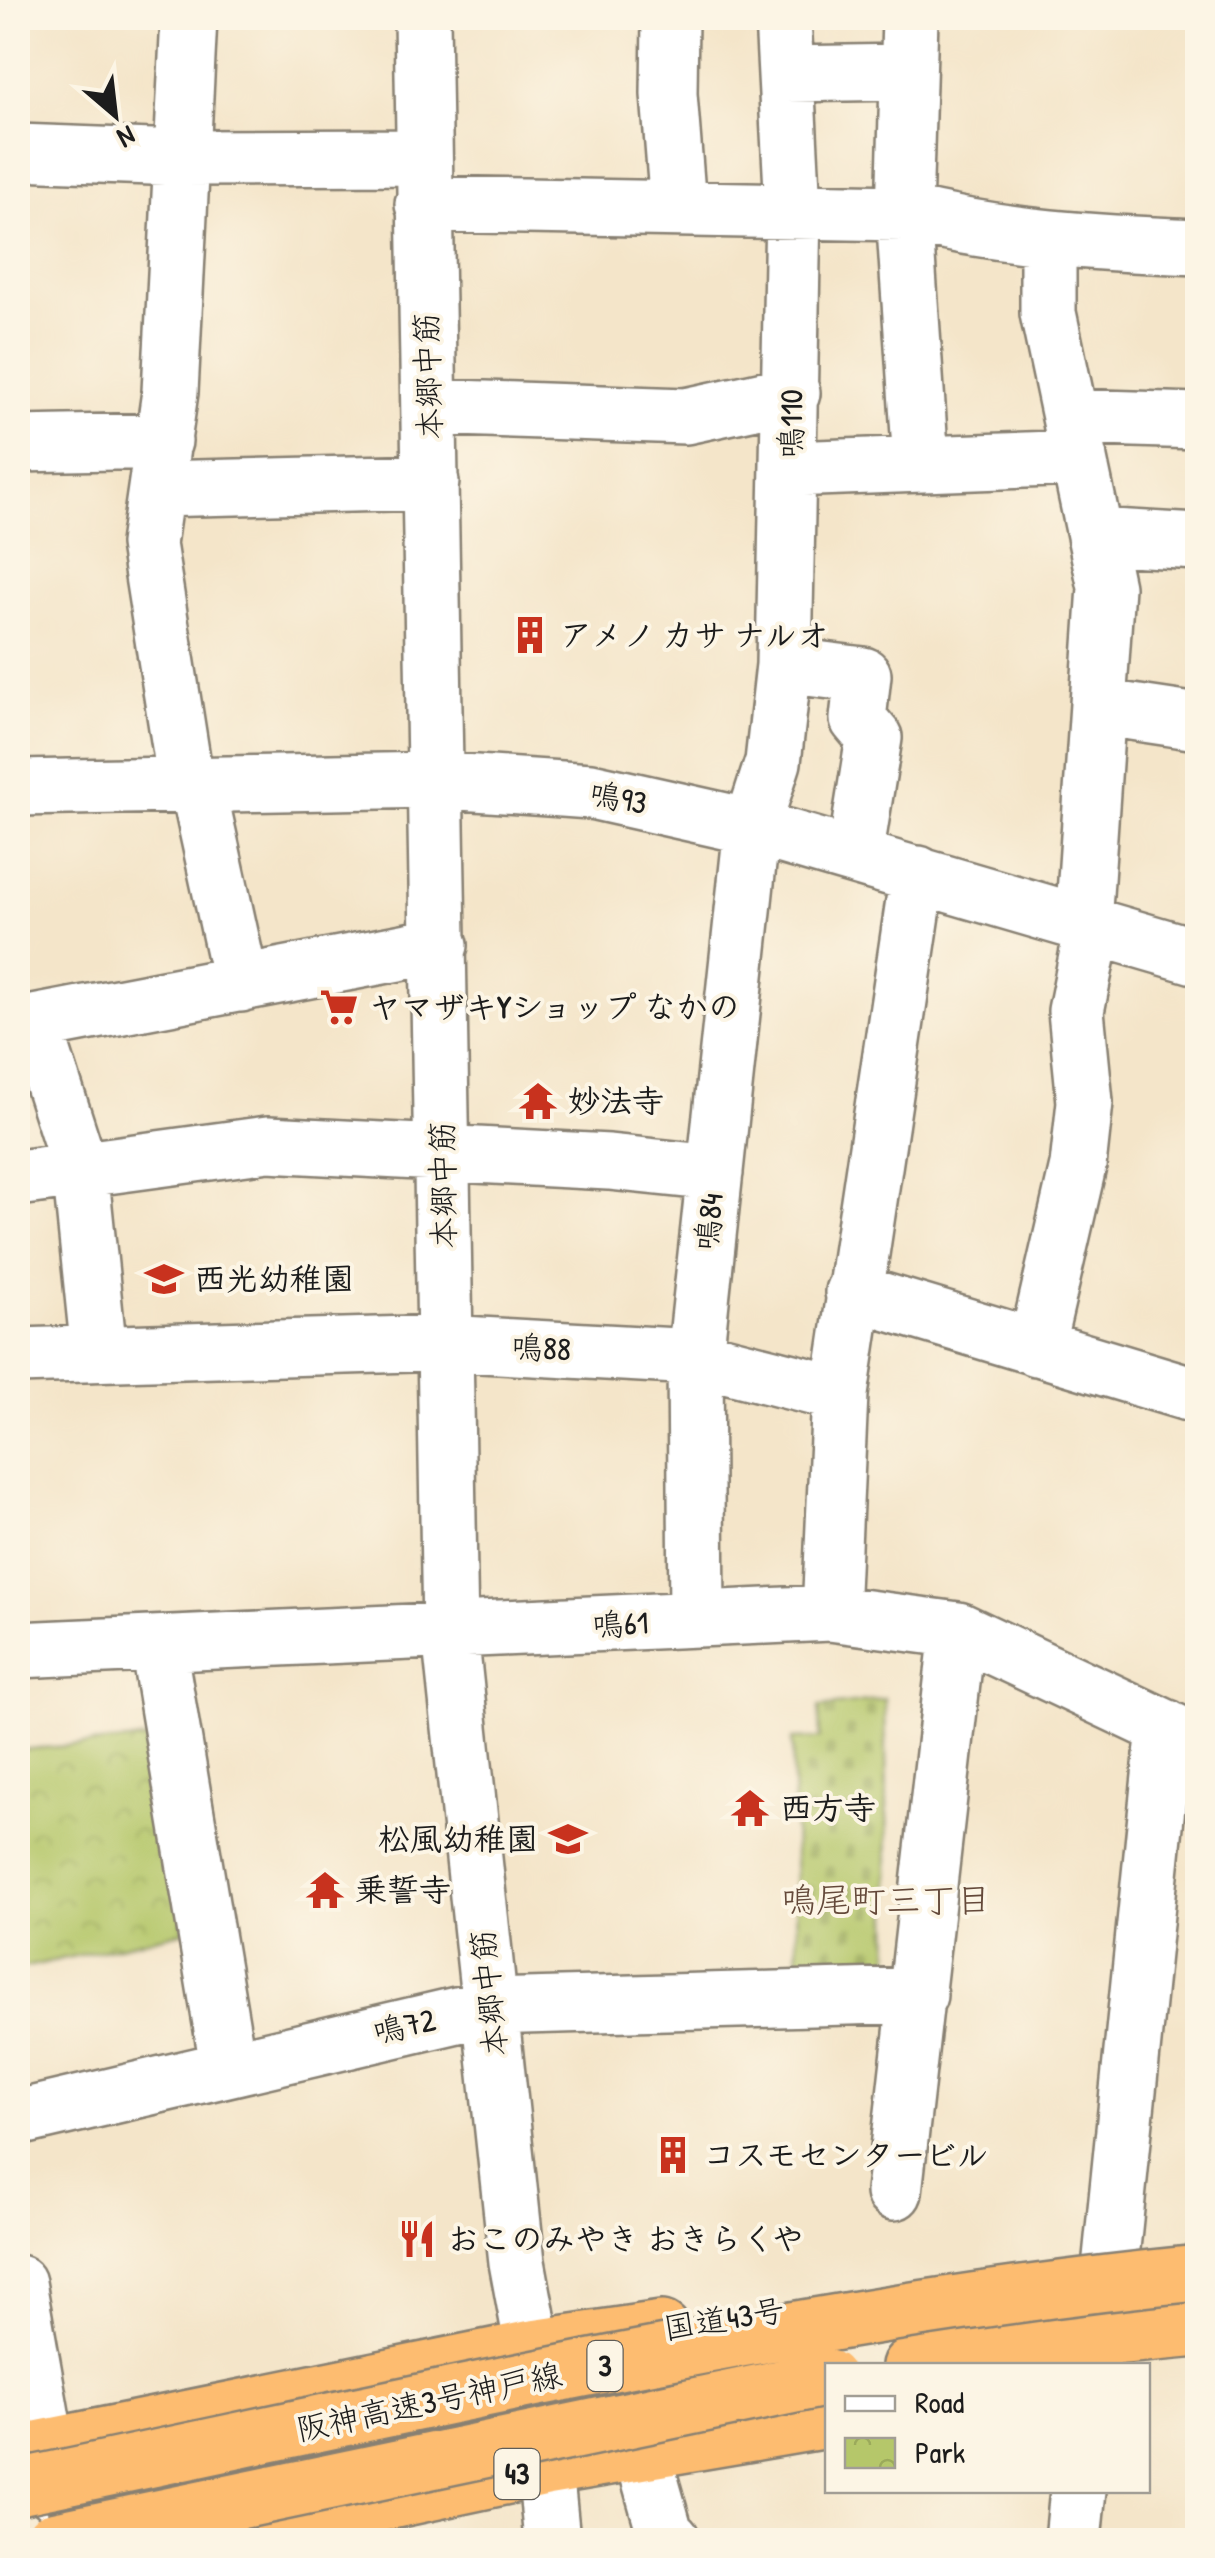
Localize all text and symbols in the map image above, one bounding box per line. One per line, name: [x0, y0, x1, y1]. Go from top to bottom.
north arrow: [65, 65, 165, 165]
text: N: [111, 117, 142, 157]
street label: 本郷中筋: [404, 311, 451, 441]
street label: 鳴110: [768, 389, 813, 459]
place label: アメノ カサ ナルオ: [560, 613, 829, 656]
building icon: アメノ カサ ナルオ: [509, 614, 551, 656]
street label: 鳴93: [585, 771, 651, 824]
place label: ヤマザキYショップ なかの: [369, 985, 740, 1028]
supermarket icon: ヤマザキYショップ なかの: [318, 986, 360, 1028]
place label: 妙法寺: [568, 1079, 664, 1122]
temple icon: 妙法寺: [517, 1080, 559, 1122]
street label: 本郷中筋: [420, 1121, 465, 1249]
street label: 鳴84: [684, 1191, 733, 1253]
place label: 西光幼稚園: [194, 1257, 354, 1300]
school or university icon: 西光幼稚園: [143, 1258, 185, 1300]
street label: 鳴88: [510, 1324, 572, 1371]
street label: 鳴61: [591, 1601, 649, 1646]
place label: 西方寺: [780, 1786, 876, 1829]
temple icon: 西方寺: [729, 1787, 771, 1829]
place label: 松風幼稚園: [378, 1817, 538, 1860]
school or university icon: 松風幼稚園: [547, 1818, 589, 1860]
place label: 乗誓寺: [355, 1868, 451, 1911]
temple icon: 乗誓寺: [304, 1869, 346, 1911]
district label: 鳴尾町三丁目: [781, 1876, 991, 1923]
street label: 本郷中筋: [460, 1927, 517, 2059]
street label: 鳴72: [368, 1997, 439, 2054]
place label: コスモセンタービル: [703, 2133, 988, 2176]
building icon: コスモセンタービル: [652, 2134, 694, 2176]
place label: おこのみやき おきらくや: [447, 2217, 804, 2260]
restaurant icon: おこのみやき おきらくや: [396, 2218, 438, 2260]
street label: 国道43号: [660, 2288, 788, 2349]
road number: 3: [588, 2341, 622, 2391]
street label: 阪神高速3号神戸線: [292, 2352, 566, 2451]
legend: [825, 2363, 1150, 2493]
text: Road: [915, 2382, 964, 2422]
text: Park: [915, 2432, 965, 2472]
road number: 43: [494, 2449, 540, 2499]

